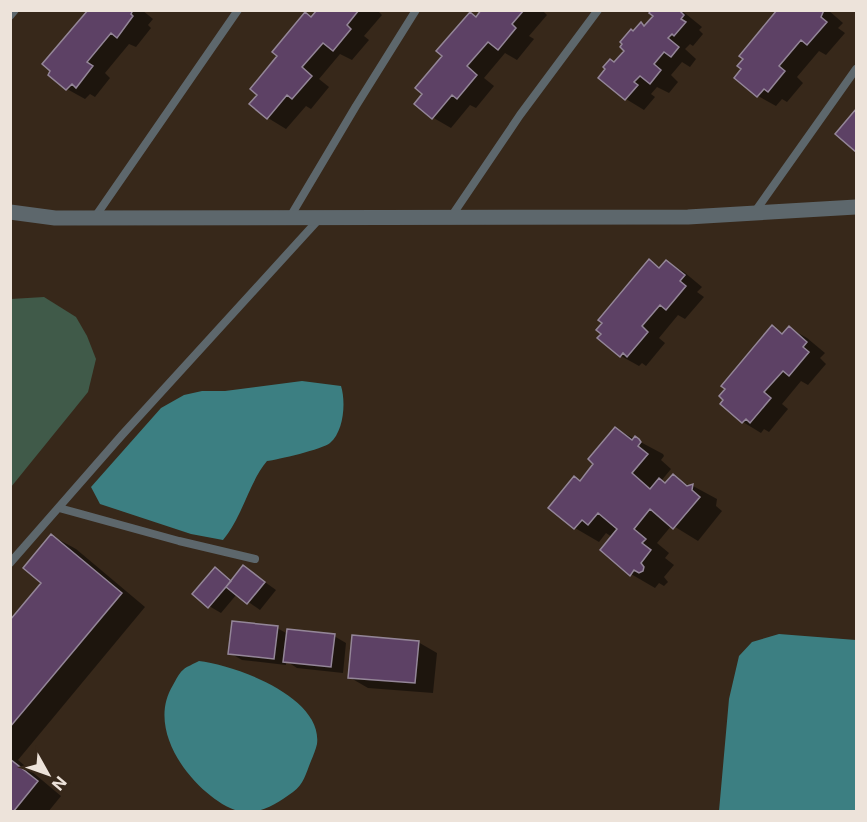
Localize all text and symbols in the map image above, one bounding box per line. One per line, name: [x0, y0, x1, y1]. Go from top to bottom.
north arrow: [18, 744, 78, 804]
text: N: [48, 773, 71, 795]

